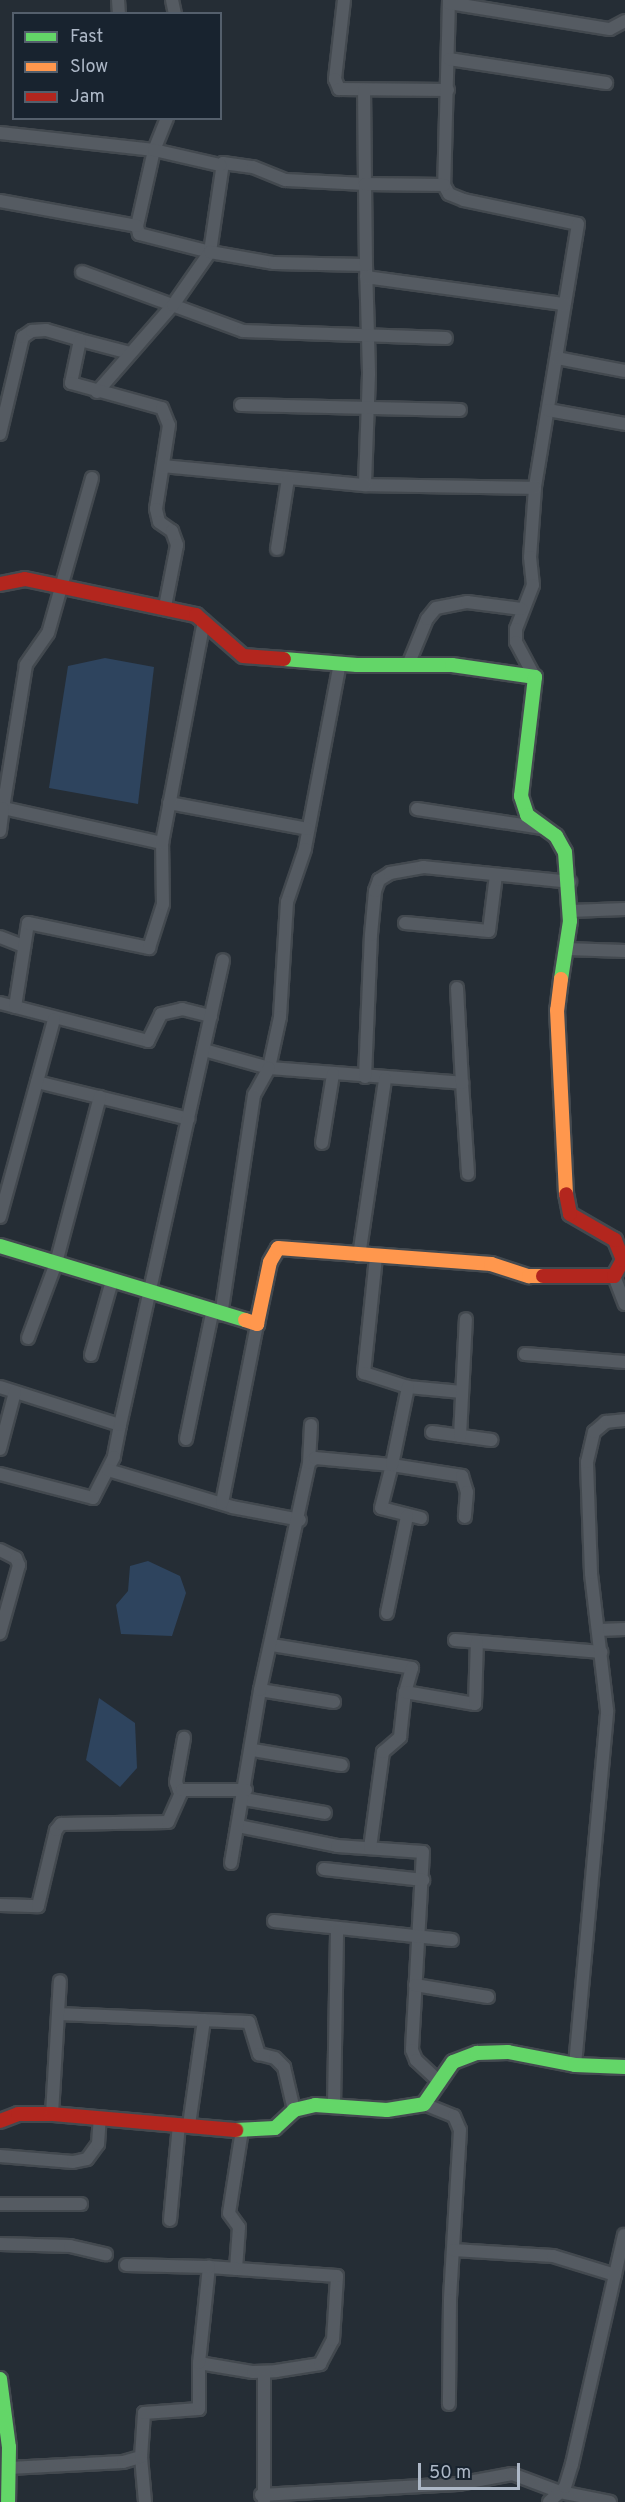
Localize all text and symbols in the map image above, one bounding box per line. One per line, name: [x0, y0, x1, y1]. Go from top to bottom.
legend: [12, 12, 222, 120]
text: Fast: [70, 26, 103, 49]
text: Slow: [70, 56, 108, 79]
text: Jam: [70, 86, 105, 109]
scale bar: [421, 2451, 523, 2489]
text: 50 m: [429, 2462, 471, 2485]

